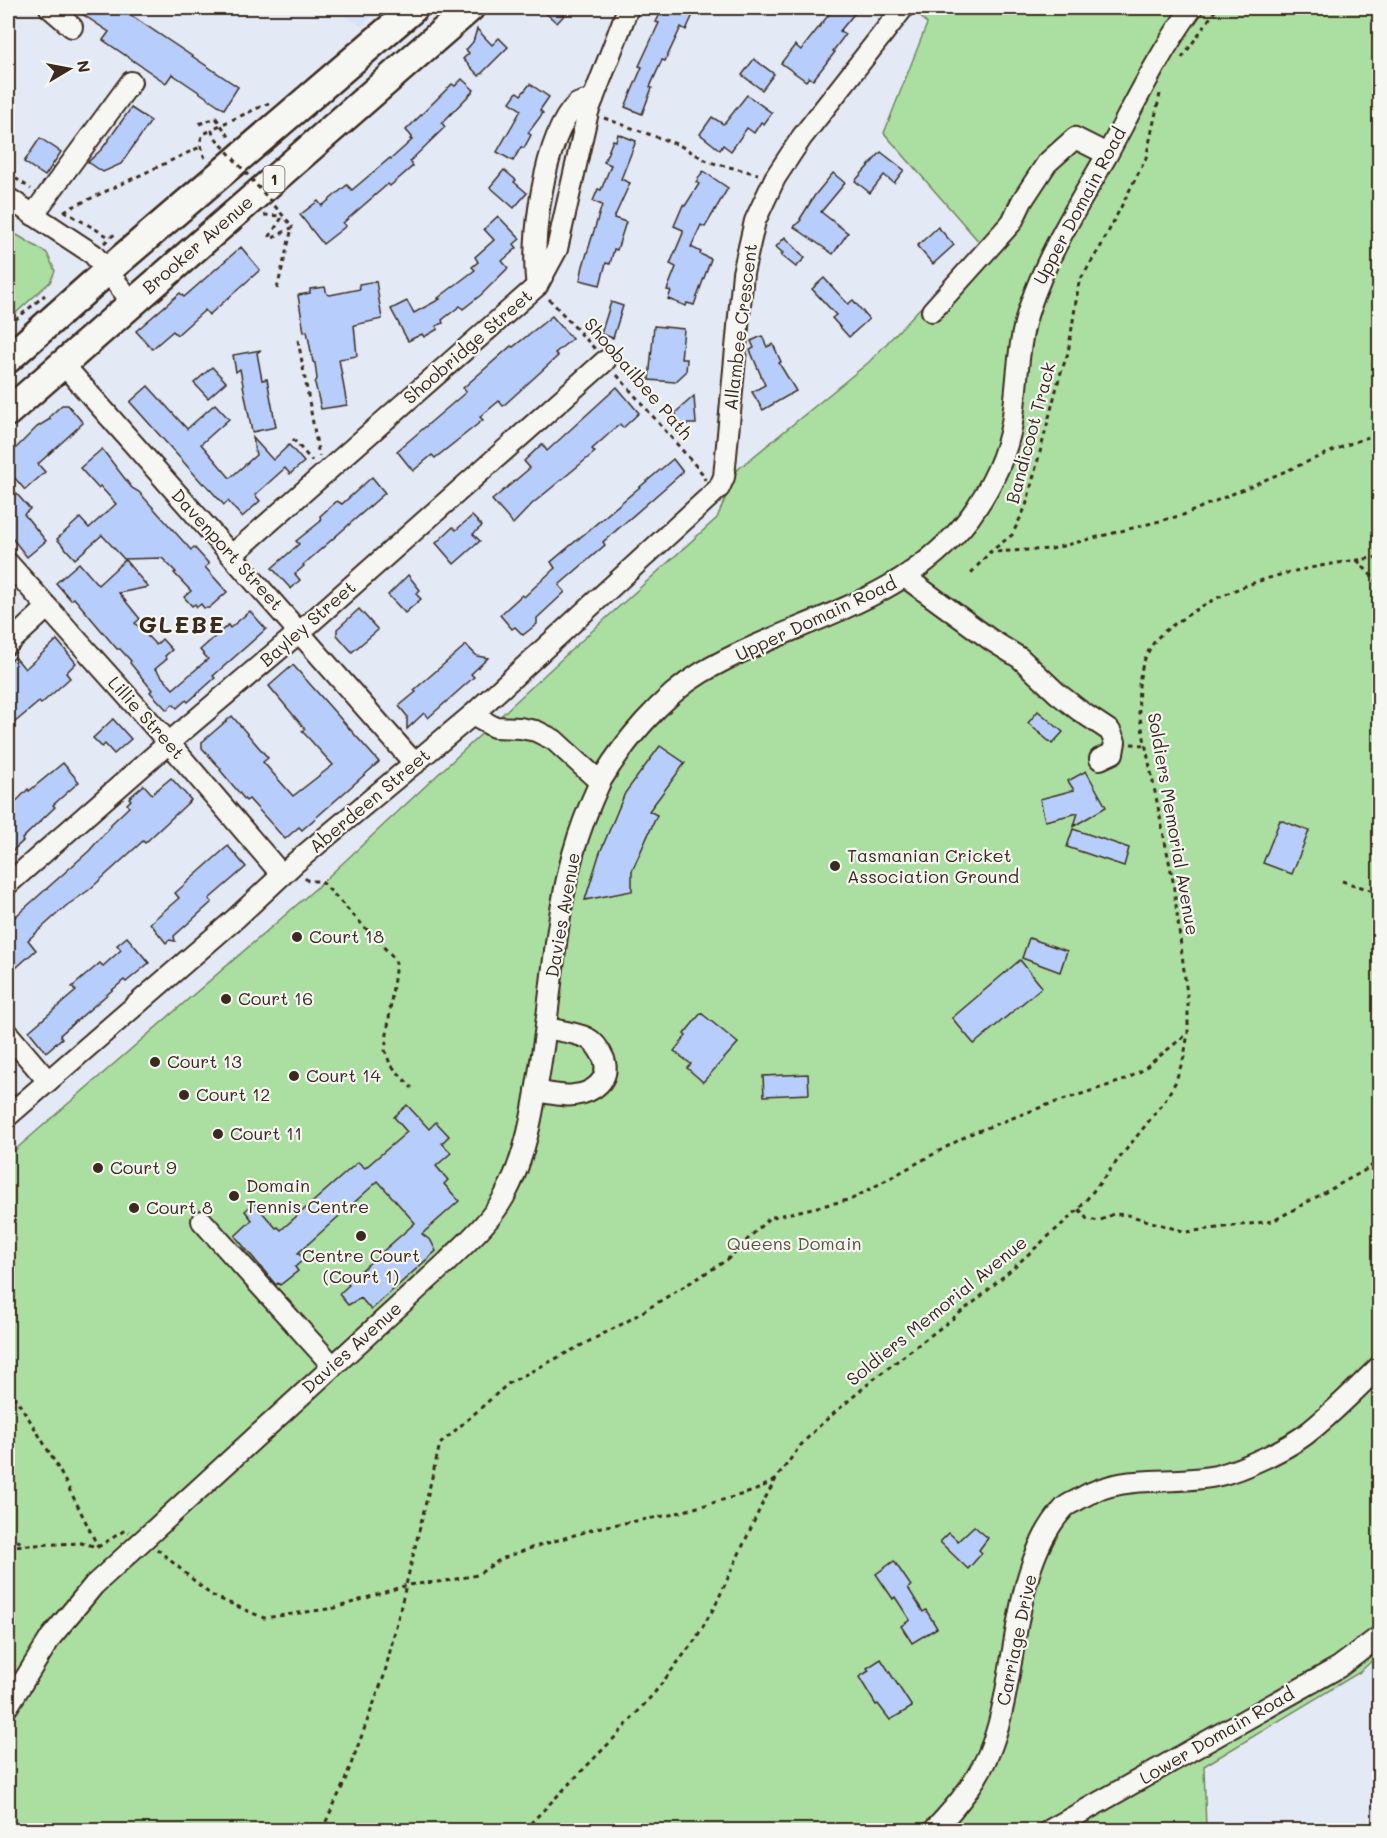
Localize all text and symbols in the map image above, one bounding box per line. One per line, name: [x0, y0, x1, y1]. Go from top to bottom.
north arrow: [39, 39, 99, 99]
text: N: [73, 58, 96, 74]
street label: Upper Domain Road: [1027, 123, 1131, 288]
road number: 1: [264, 166, 284, 192]
street label: Brooker Avenue: [137, 189, 258, 299]
street label: Allambee Crescent: [718, 242, 762, 412]
street label: Shoobridge Street: [398, 283, 537, 409]
street label: Shoobailbee Path: [579, 312, 698, 444]
street label: Bandicoot Track: [1000, 359, 1060, 506]
street label: Davenport Street: [167, 483, 289, 615]
street label: Upper Domain Road: [731, 570, 900, 666]
street label: Bayley Street: [254, 575, 360, 672]
district label: GLEBE: [139, 608, 225, 639]
street label: Lillie Street: [103, 671, 190, 764]
street label: Soldiers Memorial Avenue: [1143, 711, 1205, 937]
street label: Aberdeen Street: [304, 743, 435, 858]
place label: Tasmanian Cricket Association Ground: [847, 843, 1019, 888]
street label: Davies Avenue: [539, 850, 585, 979]
marker: Tasmanian Cricket Association Ground: [828, 859, 842, 873]
place label: Court 18: [309, 924, 384, 948]
marker: Court 18: [290, 930, 304, 944]
place label: Court 16: [238, 986, 313, 1010]
marker: Court 16: [219, 992, 233, 1006]
place label: Court 13: [167, 1049, 242, 1073]
marker: Court 13: [148, 1055, 162, 1069]
place label: Court 14: [306, 1063, 381, 1087]
marker: Court 14: [287, 1069, 301, 1083]
place label: Court 12: [196, 1082, 270, 1106]
marker: Court 12: [177, 1088, 191, 1102]
place label: Court 11: [230, 1121, 302, 1145]
marker: Court 11: [211, 1127, 225, 1141]
place label: Court 9: [110, 1155, 177, 1179]
marker: Court 9: [91, 1161, 105, 1175]
place label: Domain Tennis Centre: [246, 1173, 369, 1218]
marker: Domain Tennis Centre: [227, 1189, 241, 1203]
place label: Court 8: [146, 1195, 213, 1219]
marker: Court 8: [127, 1201, 141, 1215]
marker: Centre Court (Court 1): [354, 1229, 368, 1243]
street label: Soldiers Memorial Avenue: [841, 1230, 1032, 1391]
park label: Queens Domain: [727, 1231, 861, 1255]
place label: Centre Court (Court 1): [302, 1243, 420, 1288]
street label: Davies Avenue: [296, 1296, 406, 1399]
street label: Carriage Drive: [990, 1572, 1042, 1708]
street label: Lower Domain Road: [1135, 1681, 1298, 1789]

